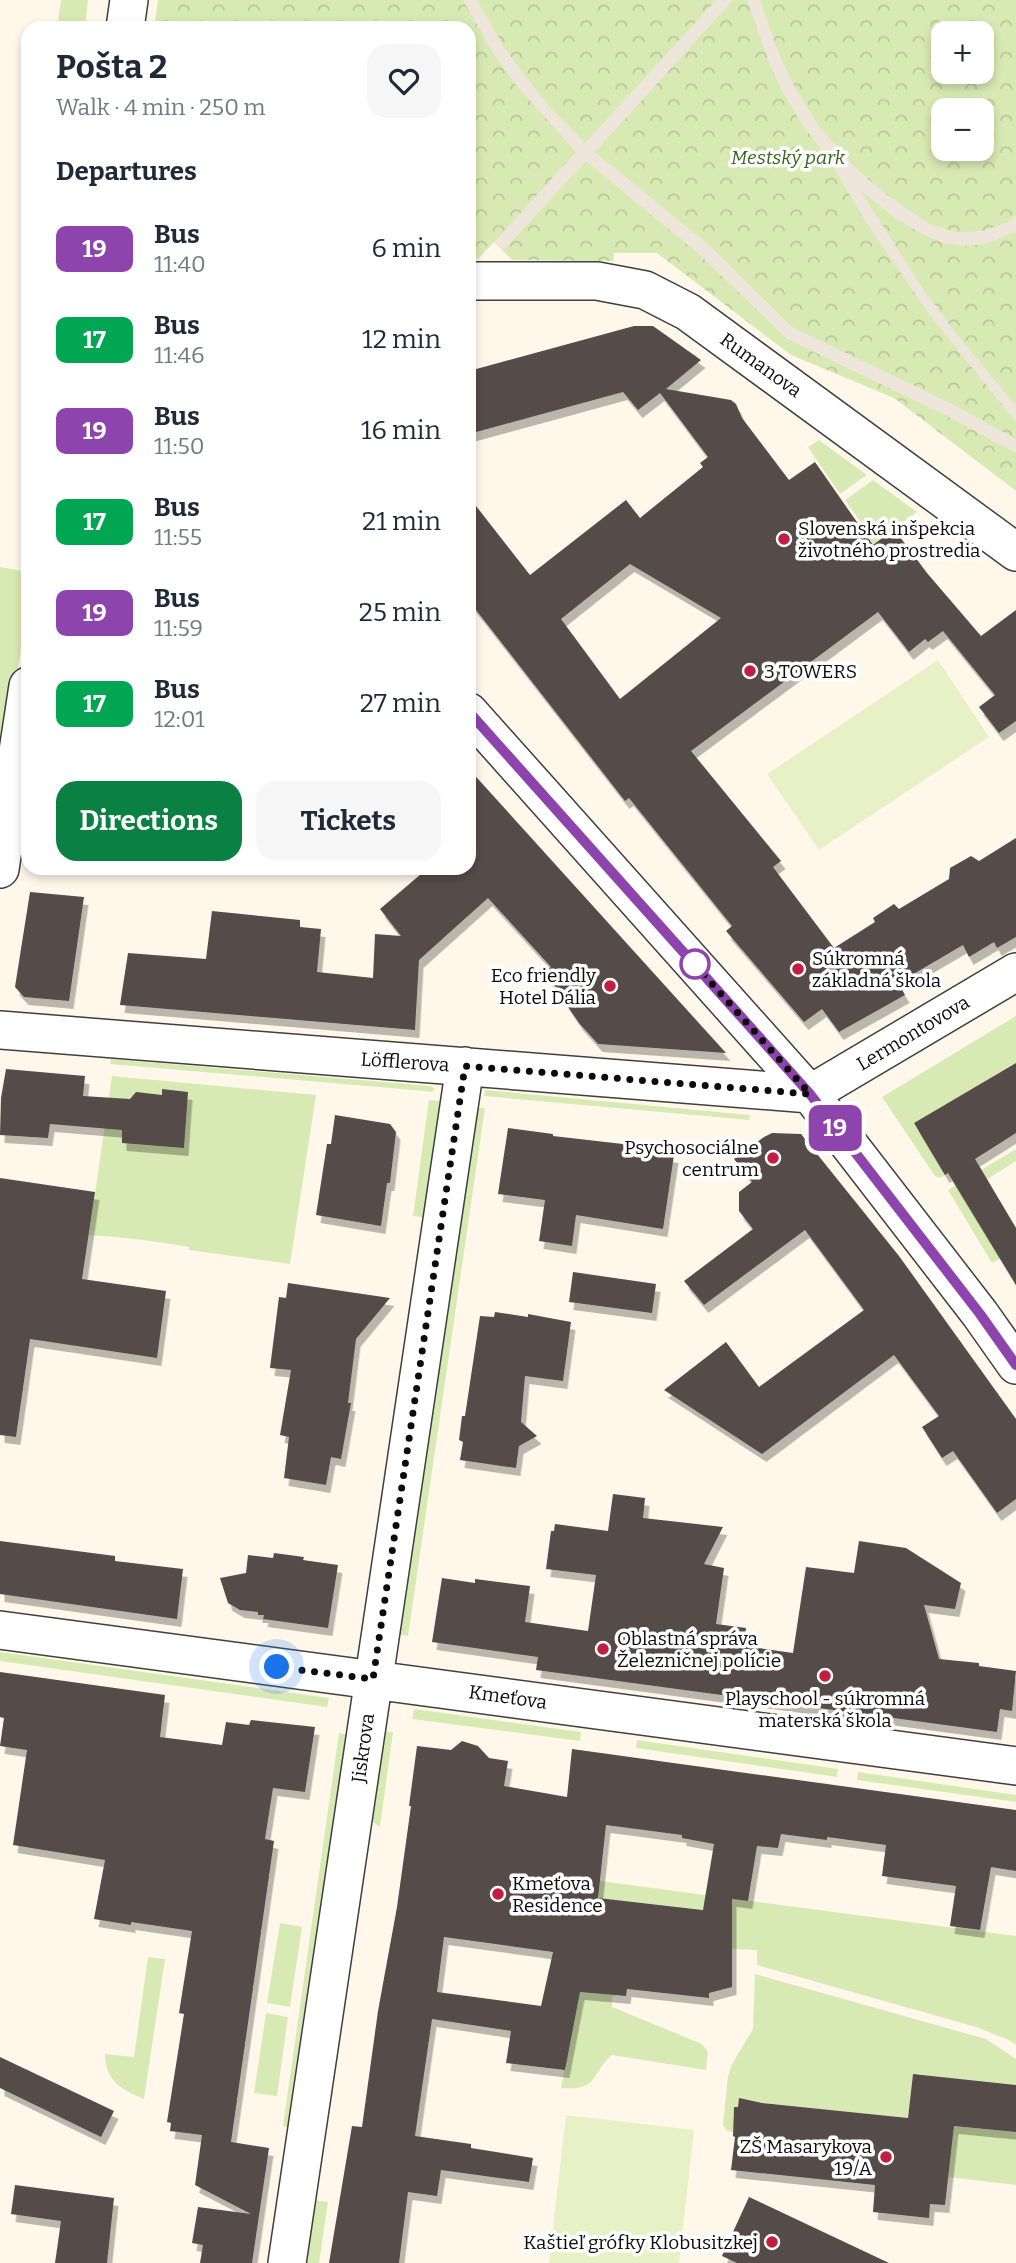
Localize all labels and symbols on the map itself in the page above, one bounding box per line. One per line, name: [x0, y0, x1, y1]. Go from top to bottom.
park label: Mestský park: [731, 146, 846, 169]
street label: Rumanova: [716, 328, 807, 403]
place label: Slovenská inšpekcia životného prostredia: [798, 517, 981, 562]
marker: Slovenská inšpekcia životného prostredia: [776, 531, 792, 547]
place label: 3 TOWERS: [764, 660, 857, 683]
marker: 3 TOWERS: [742, 663, 758, 679]
place label: Súkromná základná škola: [812, 947, 942, 992]
unlabelled marker: [680, 949, 710, 979]
marker: Súkromná základná škola: [790, 961, 806, 977]
place label: Eco friendly Hotel Dália: [491, 964, 597, 1009]
marker: Eco friendly Hotel Dália: [602, 978, 618, 994]
street label: Lermontovova: [853, 990, 974, 1076]
street label: Löfflerova: [360, 1047, 451, 1077]
line badge: 19: [804, 1105, 866, 1151]
place label: Psychosociálne centrum: [624, 1136, 759, 1181]
marker: Psychosociálne centrum: [765, 1150, 781, 1166]
place label: Oblastná správa Železničnej polície: [617, 1627, 781, 1672]
marker: Oblastná správa Železničnej polície: [595, 1641, 611, 1657]
your location: [259, 1649, 294, 1684]
marker: Playschool - súkromná materská škola: [817, 1668, 833, 1684]
street label: Kmeťova: [467, 1680, 549, 1714]
place label: Playschool - súkromná materská škola: [725, 1687, 926, 1732]
street label: Jiskrova: [347, 1711, 379, 1785]
place label: Kmeťova Residence: [512, 1872, 603, 1917]
marker: Kmeťova Residence: [490, 1886, 506, 1902]
place label: ZŠ Masarykova 19/A: [740, 2135, 873, 2180]
marker: ZŠ Masarykova 19/A: [878, 2149, 894, 2165]
place label: Kaštieľ grófky Klobusitzkej: [523, 2231, 758, 2254]
marker: Kaštieľ grófky Klobusitzkej: [764, 2234, 780, 2250]

